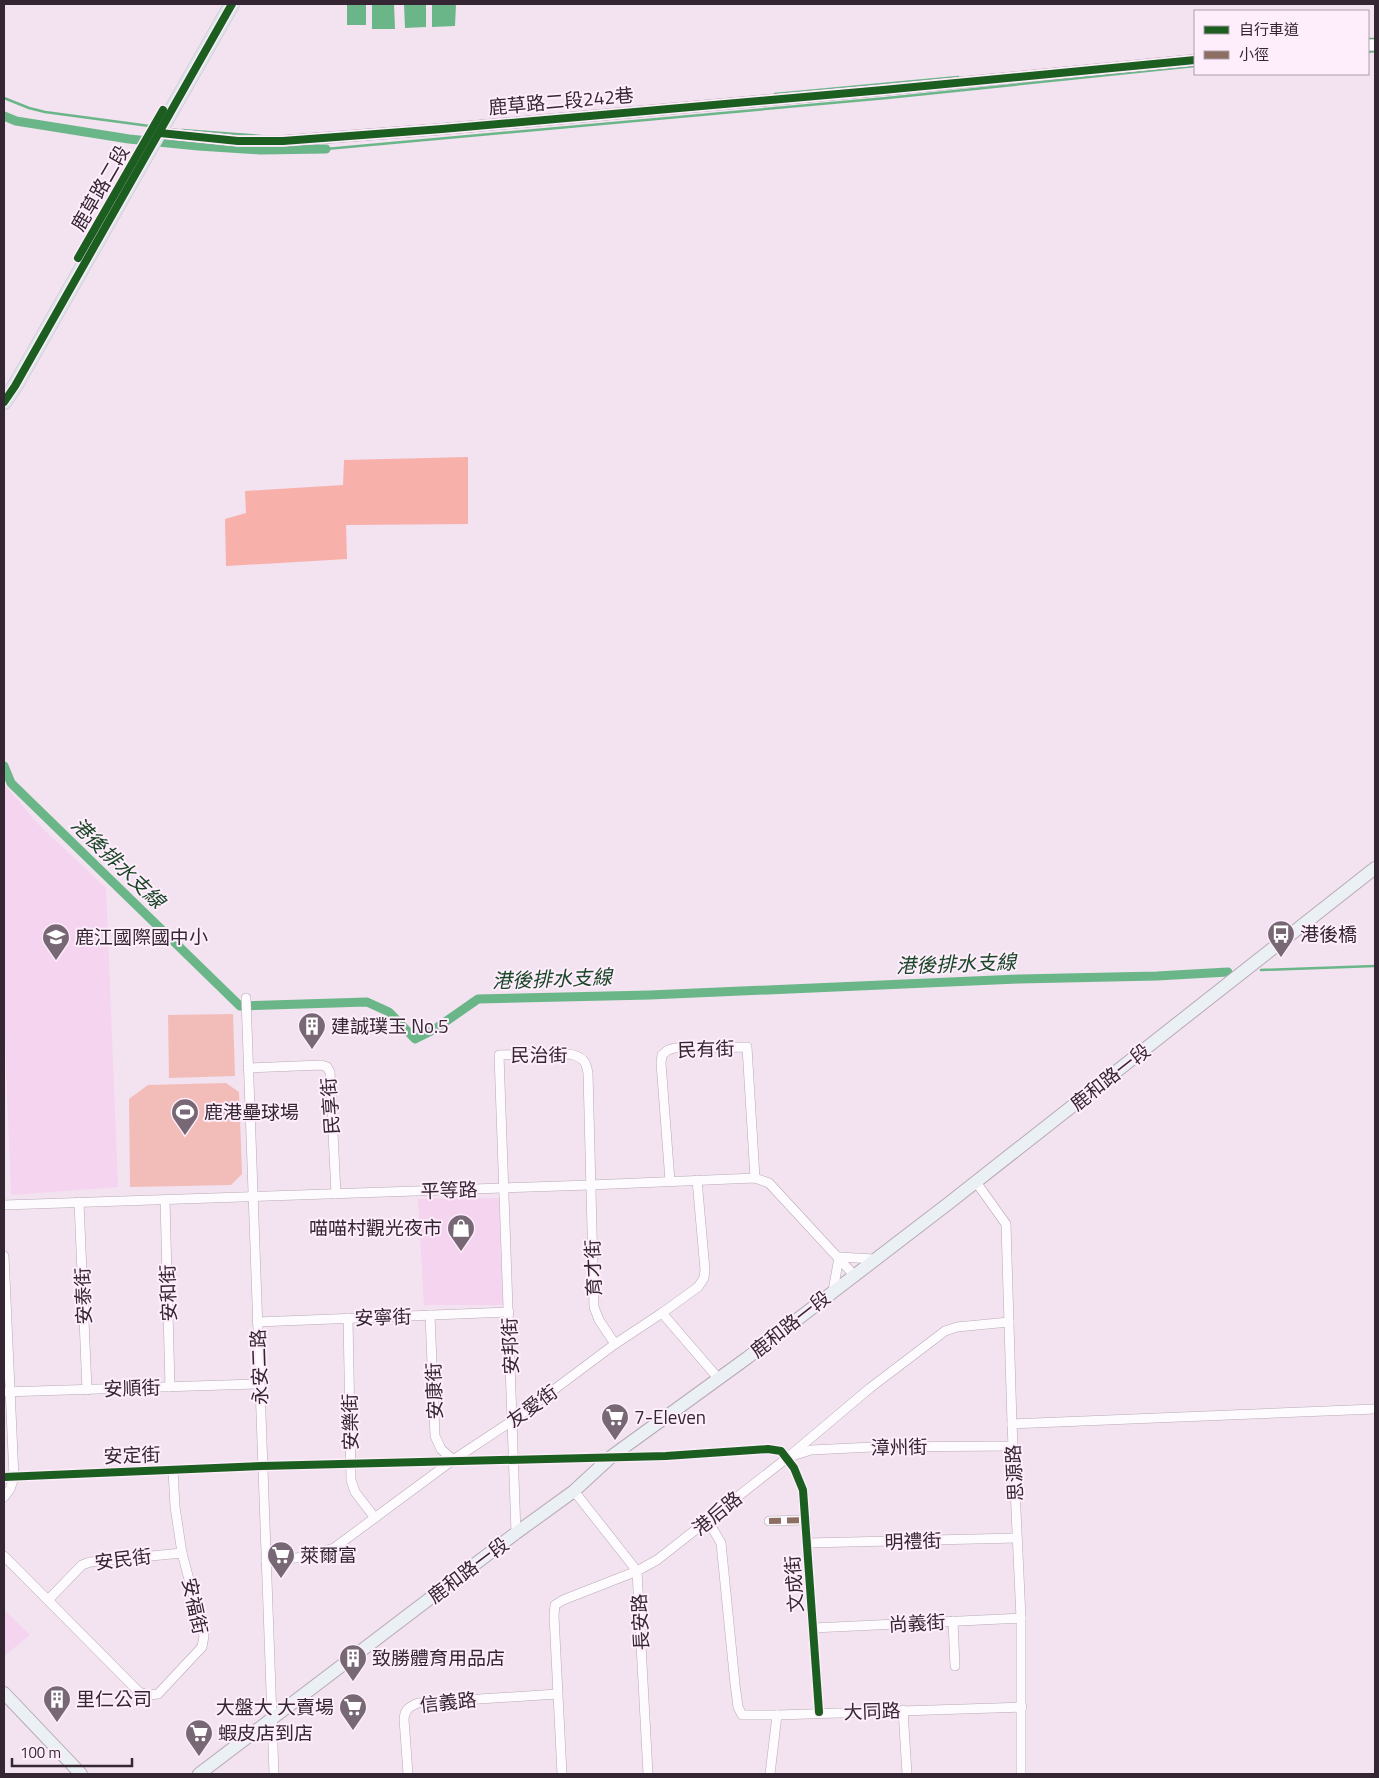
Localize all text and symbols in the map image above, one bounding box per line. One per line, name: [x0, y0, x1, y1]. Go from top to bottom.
legend: [1194, 10, 1369, 75]
text: 自行車道: [1239, 18, 1299, 41]
text: 小徑: [1239, 43, 1269, 66]
street label: 鹿草路二段242巷: [487, 80, 635, 121]
street label: 鹿草路二段: [63, 139, 136, 236]
water label: 港後排水支線: [64, 810, 174, 917]
bus stop icon: 港後橋: [1266, 919, 1296, 958]
place label: 港後橋: [1300, 919, 1357, 948]
school or university icon: 鹿江國際國中小: [41, 922, 71, 961]
place label: 鹿江國際國中小: [75, 922, 208, 951]
water label: 港後排水支線: [895, 946, 1018, 981]
water label: 港後排水支線: [491, 961, 614, 996]
building icon: 建誠璞玉 No.5: [297, 1011, 327, 1050]
place label: 建誠璞玉 No.5: [331, 1011, 449, 1040]
street label: 民有街: [677, 1033, 735, 1064]
street label: 鹿和路一段: [1063, 1036, 1156, 1117]
street label: 民治街: [510, 1040, 568, 1069]
street label: 民享街: [313, 1077, 346, 1135]
sports icon: 鹿港壘球場: [170, 1097, 200, 1136]
place label: 鹿港壘球場: [204, 1097, 299, 1126]
street label: 平等路: [420, 1174, 478, 1205]
place label: 喵喵村觀光夜市: [309, 1213, 442, 1242]
shop icon: 喵喵村觀光夜市: [446, 1213, 476, 1252]
street label: 育才街: [577, 1239, 608, 1297]
street label: 安和街: [152, 1264, 183, 1322]
street label: 安泰街: [67, 1267, 98, 1325]
street label: 鹿和路一段: [743, 1283, 836, 1364]
street label: 安寧街: [354, 1301, 412, 1332]
street label: 安邦街: [494, 1317, 525, 1375]
street label: 永安二路: [243, 1329, 274, 1406]
street label: 安康街: [418, 1362, 449, 1420]
street label: 安順街: [103, 1372, 161, 1403]
street label: 友愛街: [500, 1377, 563, 1434]
street label: 安樂街: [335, 1393, 364, 1451]
supermarket icon: 7-Eleven: [600, 1402, 630, 1441]
place label: 7-Eleven: [634, 1402, 706, 1431]
street label: 漳州街: [870, 1432, 928, 1461]
street label: 安定街: [103, 1439, 161, 1470]
street label: 思源路: [998, 1444, 1029, 1502]
street label: 港后路: [685, 1483, 748, 1542]
street label: 明禮街: [884, 1525, 942, 1556]
street label: 鹿和路一段: [421, 1529, 514, 1610]
supermarket icon: 萊爾富: [266, 1540, 296, 1579]
place label: 萊爾富: [300, 1540, 357, 1569]
street label: 安民街: [93, 1541, 153, 1576]
street label: 文成街: [777, 1555, 810, 1613]
street label: 安福街: [175, 1575, 216, 1637]
street label: 長安路: [624, 1593, 655, 1651]
street label: 尚義街: [888, 1607, 946, 1638]
building icon: 致勝體育用品店: [338, 1643, 368, 1682]
place label: 致勝體育用品店: [372, 1643, 505, 1672]
building icon: 里仁公司: [42, 1684, 72, 1723]
place label: 里仁公司: [76, 1684, 152, 1713]
street label: 信義路: [418, 1684, 478, 1719]
place label: 大盤大 大賣場: [216, 1692, 334, 1721]
supermarket icon: 大盤大 大賣場: [338, 1692, 368, 1731]
street label: 大同路: [843, 1695, 901, 1726]
supermarket icon: 蝦皮店到店: [184, 1718, 214, 1757]
place label: 蝦皮店到店: [218, 1718, 313, 1747]
scale bar: [12, 1736, 132, 1768]
text: 100 m: [20, 1741, 61, 1764]

